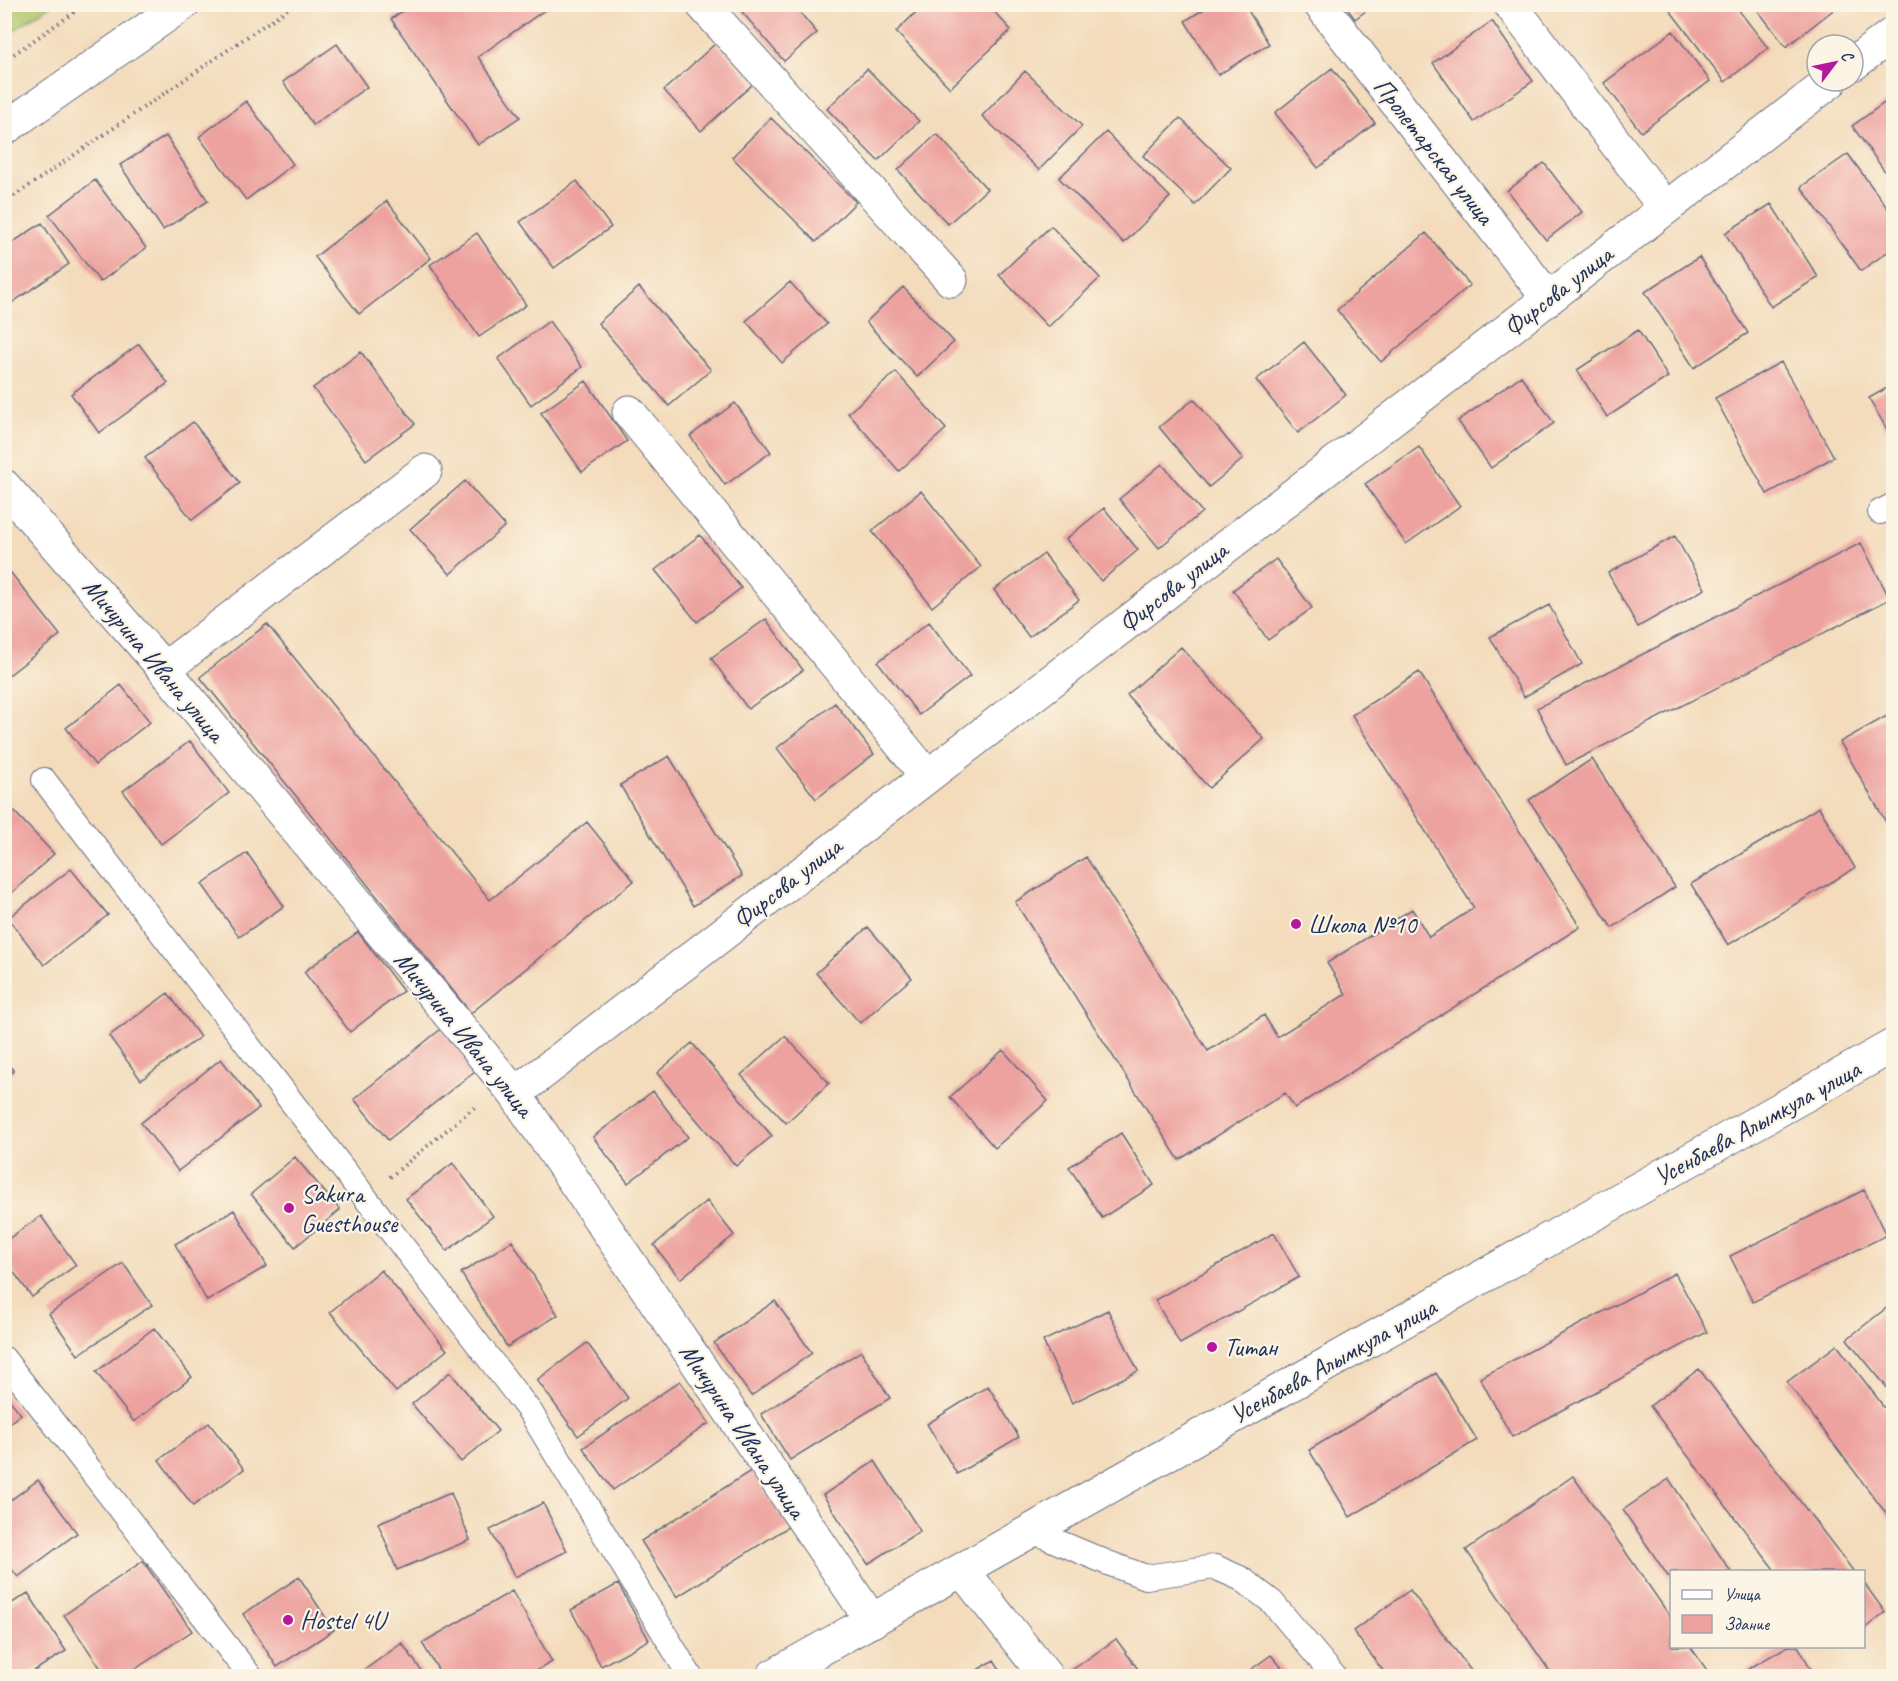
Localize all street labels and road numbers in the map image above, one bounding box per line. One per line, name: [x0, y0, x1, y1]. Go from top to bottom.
street label: Пролетарская улица: [1366, 71, 1503, 232]
street label: Фирсова улица: [1497, 237, 1621, 344]
street label: Фирсова улица: [1112, 533, 1236, 640]
street label: Мичурина Ивана улица: [76, 571, 234, 751]
street label: Фирсова улица: [726, 829, 850, 936]
street label: Мичурина Ивана улица: [387, 944, 543, 1126]
street label: Усенбаева Алымкула улица: [1648, 1052, 1867, 1193]
street label: Усенбаева Алымкула улица: [1224, 1290, 1443, 1431]
street label: Мичурина Ивана улица: [672, 1337, 815, 1527]

